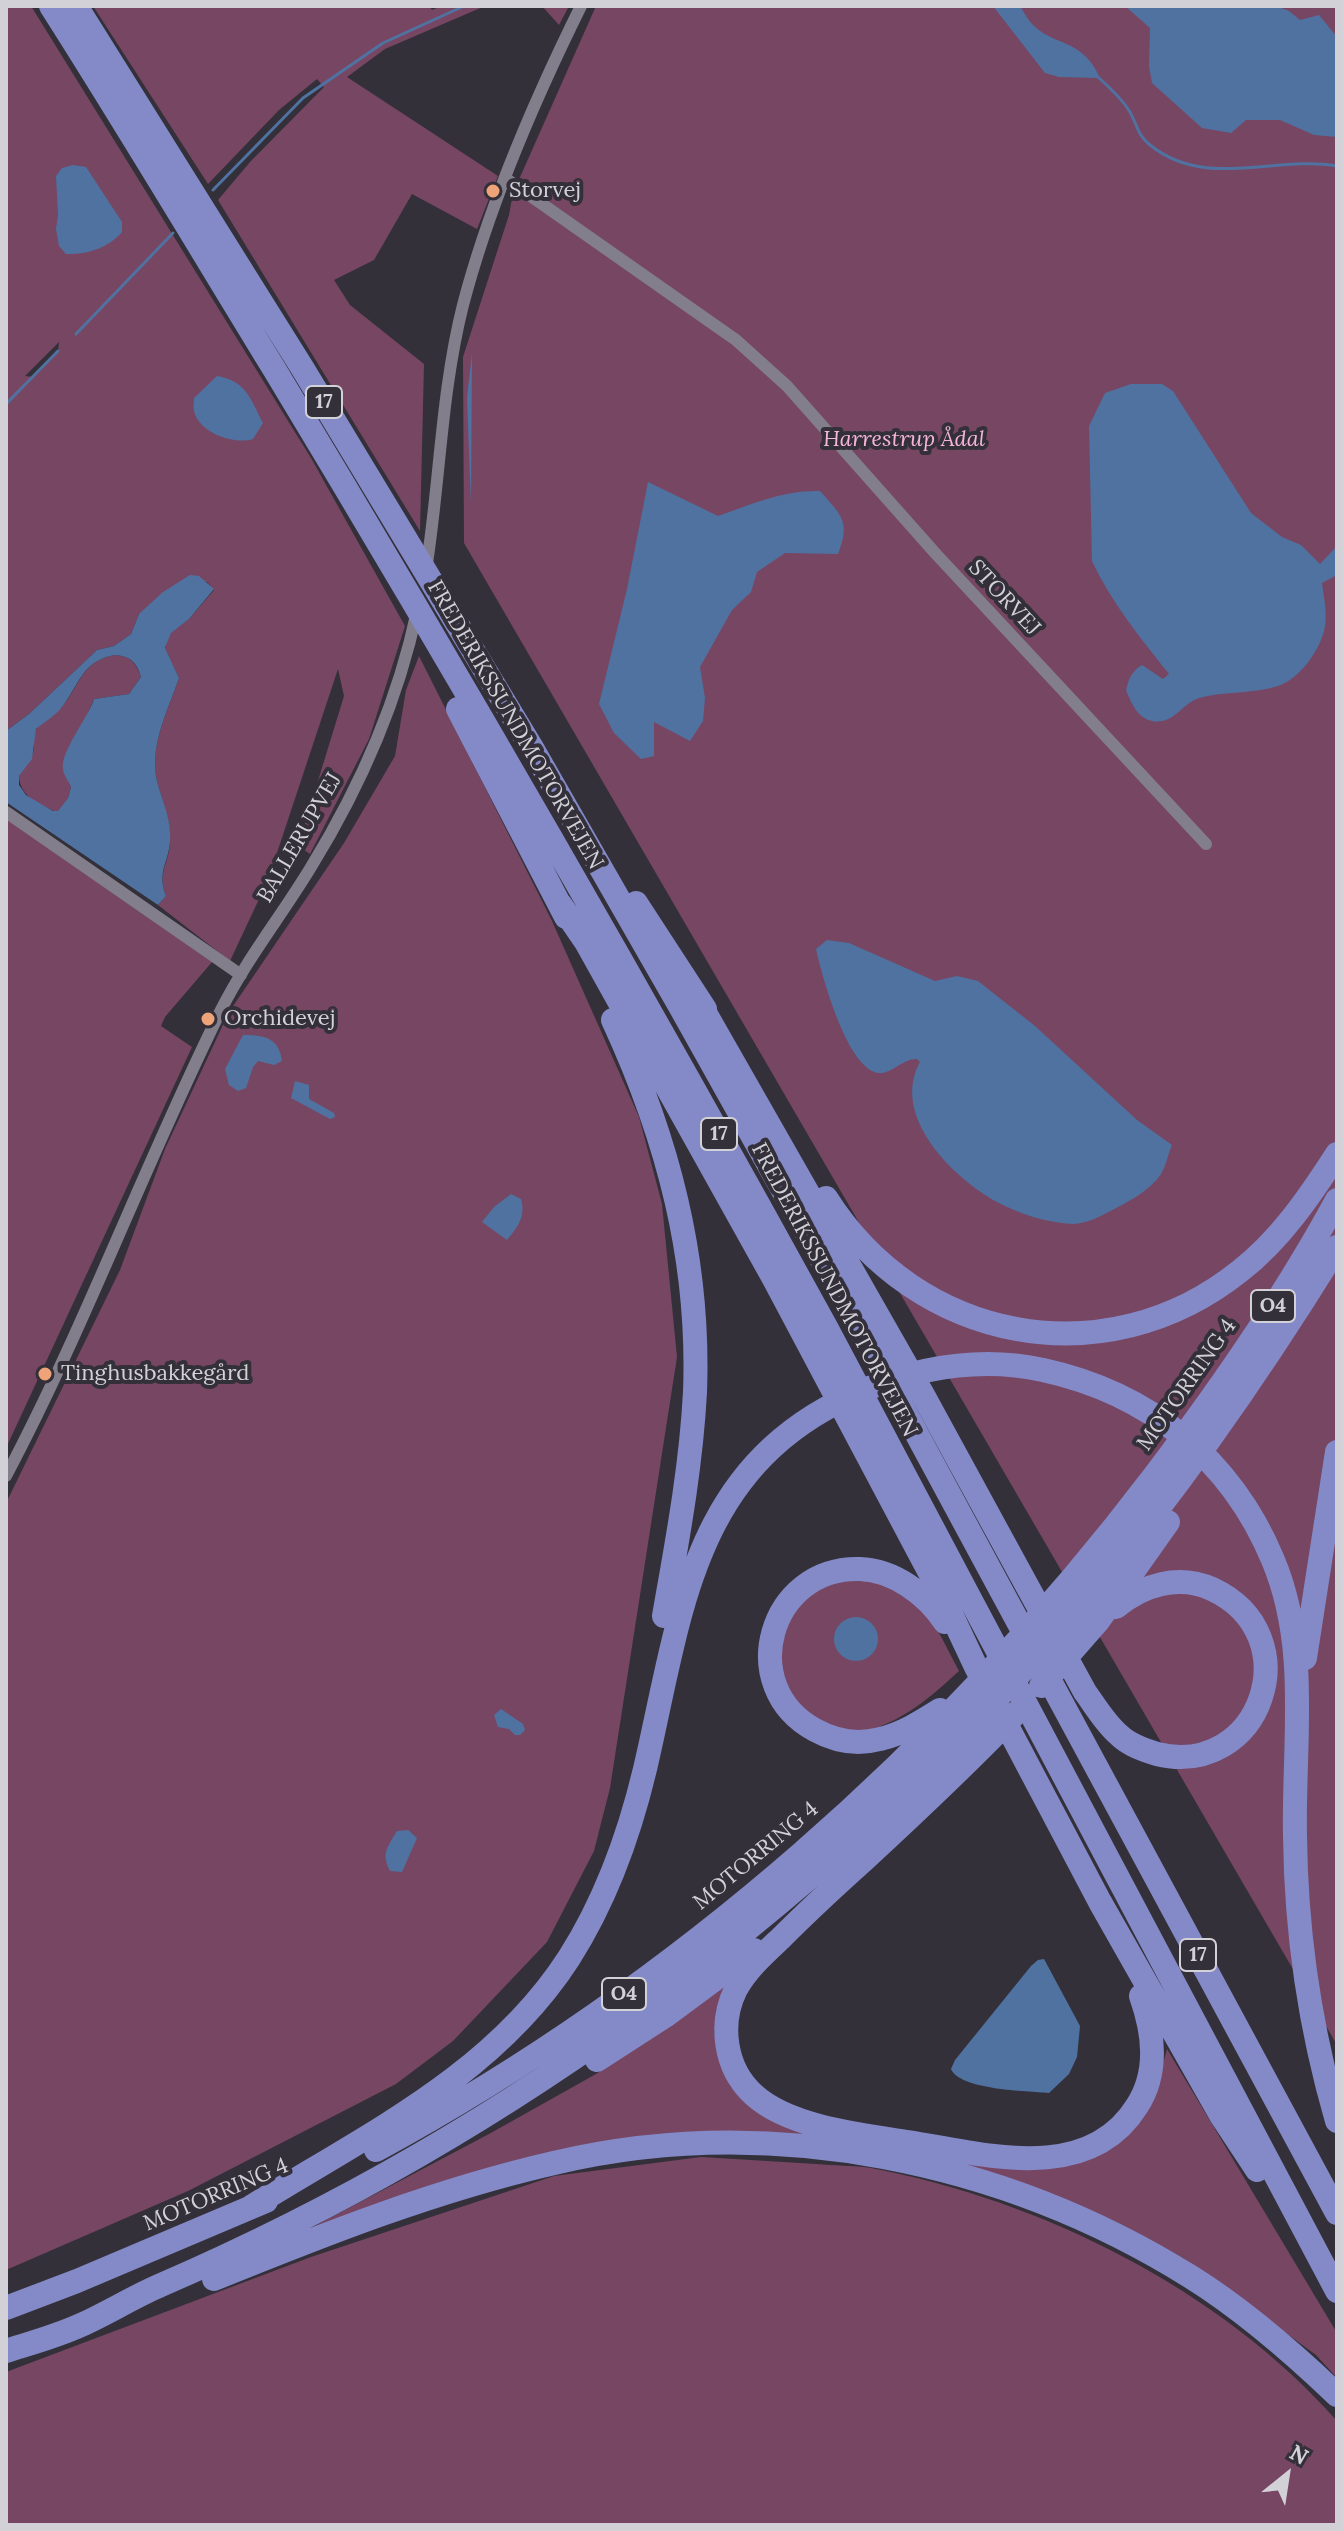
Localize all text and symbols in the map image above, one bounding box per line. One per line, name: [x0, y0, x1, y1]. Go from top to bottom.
place label: Storvej: [509, 178, 581, 204]
marker: Storvej: [484, 182, 502, 200]
road number: 17: [306, 386, 342, 418]
park label: Harrestrup Ådal: [823, 427, 985, 453]
street label: STORVEJ: [962, 555, 1046, 641]
street label: FREDERIKSSUNDMOTORVEJEN: [421, 576, 609, 874]
street label: BALLERUPVEJ: [252, 768, 348, 908]
place label: Orchidevej: [224, 1006, 336, 1032]
marker: Orchidevej: [199, 1010, 217, 1028]
road number: 17: [701, 1118, 737, 1150]
street label: FREDERIKSSUNDMOTORVEJEN: [745, 1139, 923, 1441]
road number: O4: [1251, 1290, 1295, 1322]
street label: MOTORRING 4: [1132, 1314, 1242, 1456]
place label: Tinghusbakkegård: [61, 1361, 249, 1387]
marker: Tinghusbakkegård: [36, 1365, 54, 1383]
street label: MOTORRING 4: [688, 1796, 824, 1916]
road number: 17: [1180, 1939, 1216, 1971]
road number: O4: [602, 1978, 646, 2010]
street label: MOTORRING 4: [140, 2153, 292, 2237]
north arrow: [1247, 2435, 1327, 2515]
text: N: [1285, 2438, 1313, 2471]

